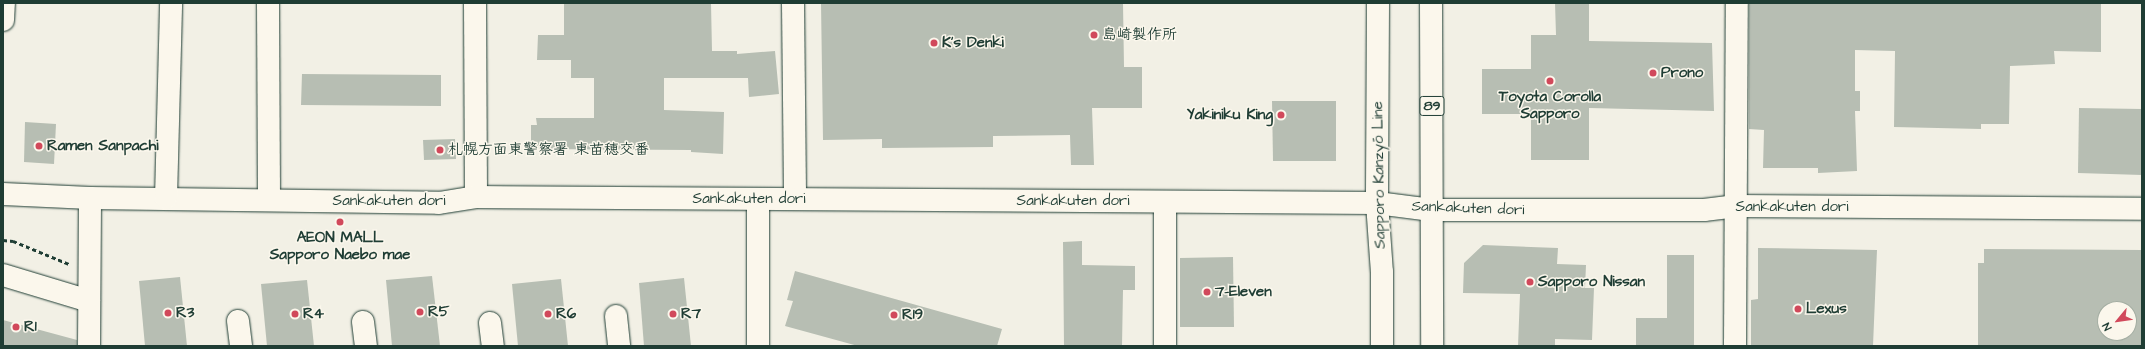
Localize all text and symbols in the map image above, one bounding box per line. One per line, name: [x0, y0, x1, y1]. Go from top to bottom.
place label: 島崎製作所: [1102, 26, 1177, 44]
marker: 島崎製作所: [1089, 30, 1099, 40]
place label: K's Denki: [942, 34, 1004, 52]
marker: K's Denki: [929, 38, 939, 48]
place label: Prono: [1661, 64, 1703, 82]
marker: Prono: [1648, 68, 1658, 78]
marker: Toyota Corolla Sapporo: [1545, 76, 1555, 86]
place label: Toyota Corolla Sapporo: [1499, 87, 1601, 122]
road number: 89: [1419, 94, 1445, 118]
street label: Sapporo Kanzyō Line: [1369, 101, 1389, 249]
place label: Yakiniku King: [1187, 106, 1273, 124]
marker: Yakiniku King: [1276, 110, 1286, 120]
place label: Ramen Sanpachi: [47, 137, 159, 155]
marker: Ramen Sanpachi: [34, 141, 44, 151]
place label: 札幌方面東警察署 東苗穂交番: [448, 141, 649, 159]
marker: 札幌方面東警察署 東苗穂交番: [435, 145, 445, 155]
street label: Sankakuten dori: [693, 190, 805, 208]
street label: Sankakuten dori: [333, 192, 445, 210]
street label: Sankakuten dori: [1017, 192, 1129, 210]
street label: Sankakuten dori: [1411, 197, 1525, 219]
street label: Sankakuten dori: [1736, 198, 1848, 216]
marker: AEON MALL Sapporo Naebo mae: [335, 217, 345, 227]
place label: AEON MALL Sapporo Naebo mae: [270, 228, 410, 263]
place label: Sapporo Nissan: [1538, 273, 1645, 291]
marker: Sapporo Nissan: [1525, 277, 1535, 287]
place label: 7-Eleven: [1215, 283, 1272, 301]
marker: 7-Eleven: [1202, 287, 1212, 297]
place label: Lexus: [1806, 300, 1847, 318]
north arrow: [2097, 301, 2137, 341]
place label: R5: [428, 303, 449, 321]
place label: R3: [176, 304, 194, 322]
marker: Lexus: [1793, 304, 1803, 314]
place label: R4: [303, 305, 324, 323]
place label: R6: [556, 305, 576, 323]
place label: R7: [681, 305, 701, 323]
place label: R19: [902, 306, 923, 324]
marker: R5: [415, 307, 425, 317]
marker: R3: [163, 308, 173, 318]
marker: R4: [290, 309, 300, 319]
marker: R6: [543, 309, 553, 319]
marker: R7: [668, 309, 678, 319]
marker: R19: [889, 310, 899, 320]
place label: R1: [24, 318, 37, 336]
text: N: [2099, 320, 2115, 333]
marker: R1: [11, 322, 21, 332]

